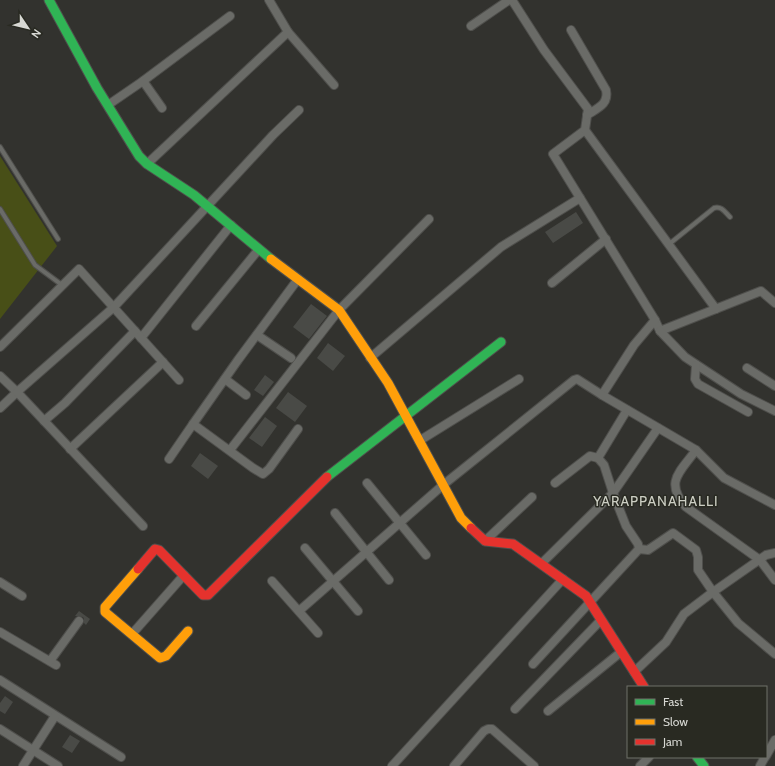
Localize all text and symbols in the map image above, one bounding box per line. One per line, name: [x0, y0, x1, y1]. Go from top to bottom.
north arrow: [8, 8, 48, 48]
text: N: [28, 27, 44, 41]
district label: YARAPPANAHALLI: [592, 492, 719, 510]
legend: [627, 686, 767, 758]
text: Fast: [663, 694, 683, 709]
text: Slow: [663, 714, 688, 729]
text: Jam: [662, 734, 682, 749]

